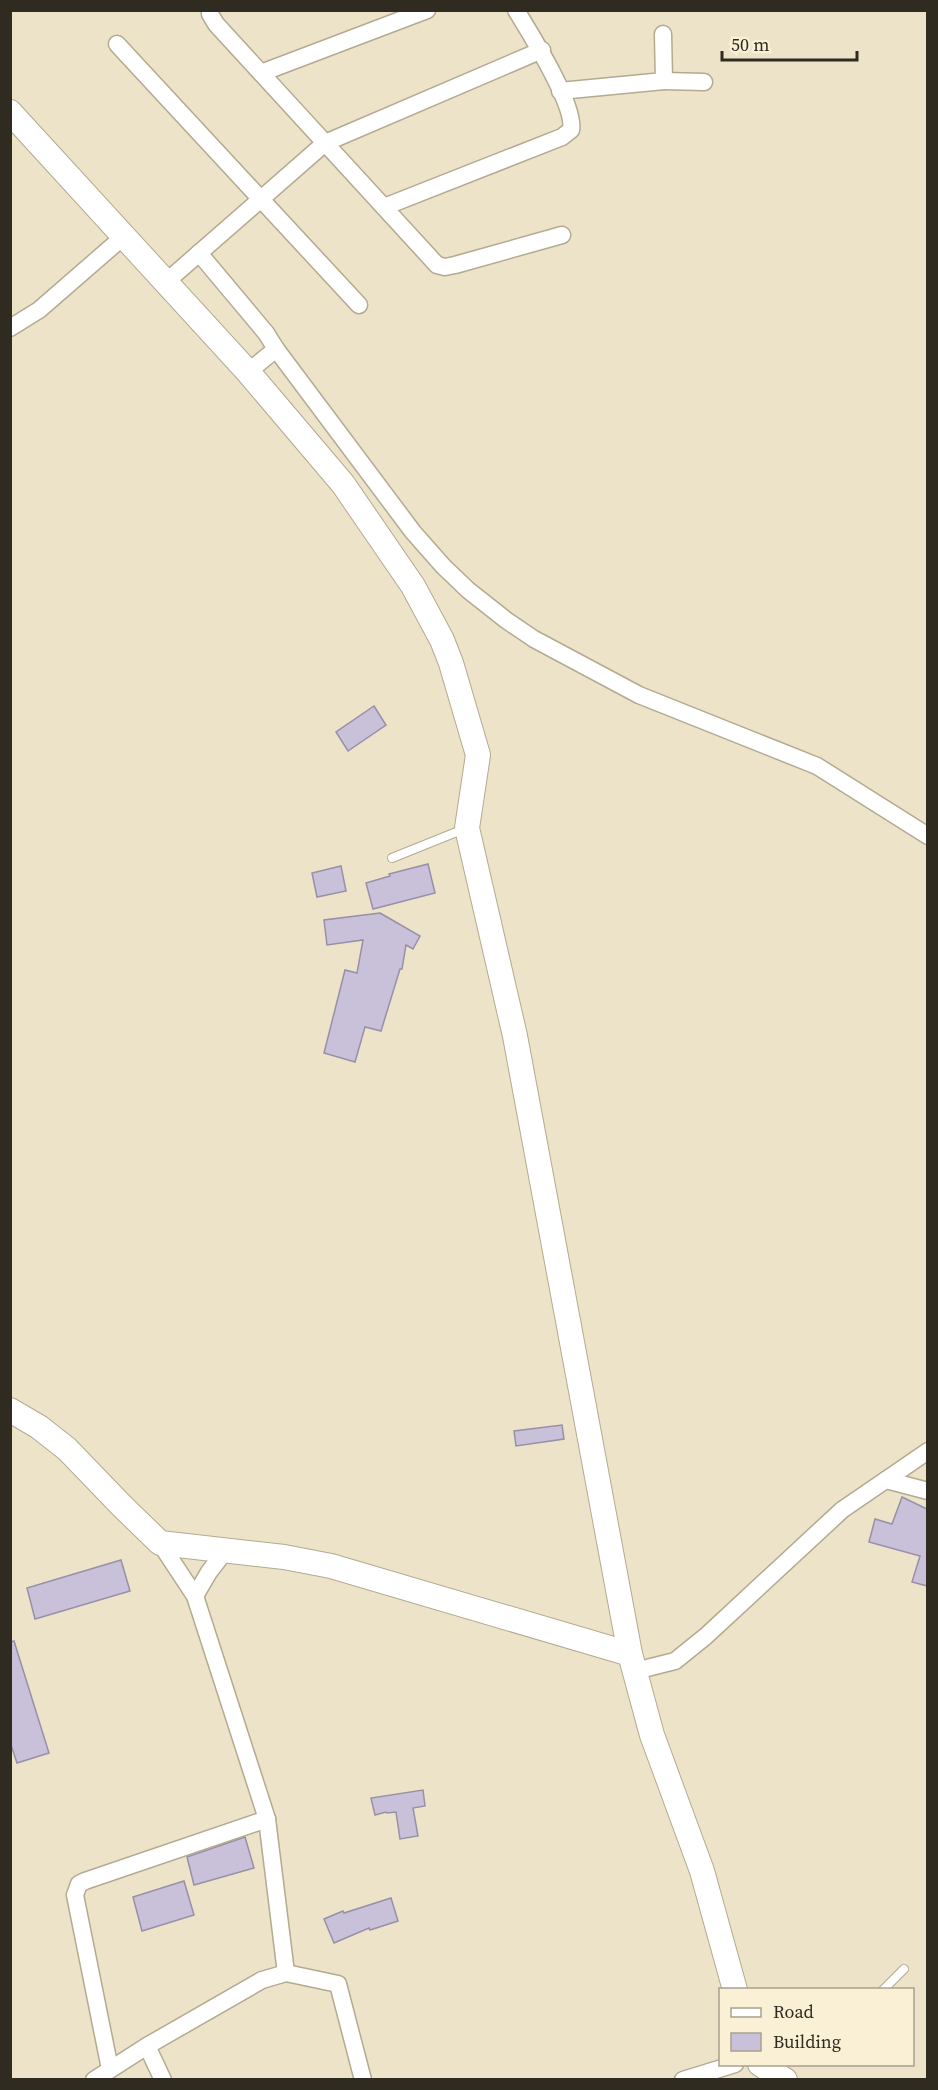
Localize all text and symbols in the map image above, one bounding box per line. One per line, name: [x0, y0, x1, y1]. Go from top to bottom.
scale bar: [722, 24, 857, 62]
text: 50 m: [731, 32, 769, 57]
legend: [719, 1988, 914, 2066]
text: Road: [773, 1999, 814, 2024]
text: Building: [773, 2029, 841, 2054]

